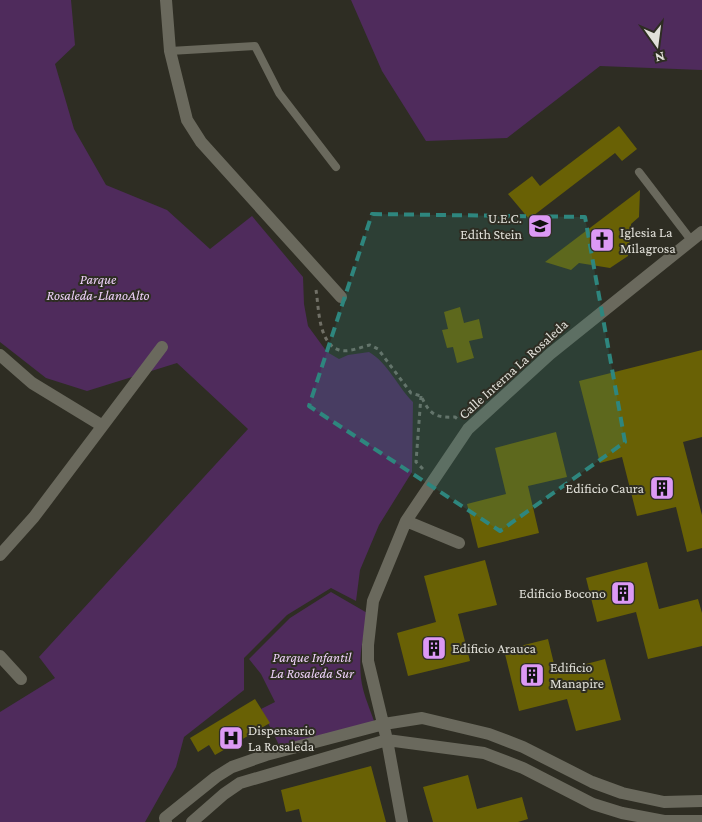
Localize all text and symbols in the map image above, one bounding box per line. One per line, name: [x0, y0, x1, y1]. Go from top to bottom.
north arrow: [632, 20, 682, 70]
text: N: [653, 49, 667, 67]
place label: U.E.C. Edith Stein: [460, 210, 522, 242]
school or university icon: U.E.C. Edith Stein: [527, 213, 553, 239]
place label: Iglesia La Milagrosa: [620, 224, 676, 256]
church icon: Iglesia La Milagrosa: [589, 227, 615, 253]
park label: Parque Rosaleda-LlanoAlto: [46, 271, 150, 303]
street label: Calle Interna La Rosaleda: [455, 315, 571, 422]
building icon: Edificio Caura: [649, 475, 675, 501]
place label: Edificio Caura: [566, 480, 645, 496]
building icon: Edificio Bocono: [610, 580, 636, 606]
place label: Edificio Bocono: [519, 585, 606, 601]
building icon: Edificio Arauca: [421, 635, 447, 661]
place label: Edificio Arauca: [452, 640, 537, 656]
park label: Parque Infantil La Rosaleda Sur: [270, 649, 355, 681]
place label: Edificio Manapire: [550, 659, 604, 691]
building icon: Edificio Manapire: [519, 662, 545, 688]
place label: Dispensario La Rosaleda: [248, 722, 315, 754]
hospital icon: Dispensario La Rosaleda: [218, 725, 244, 751]

